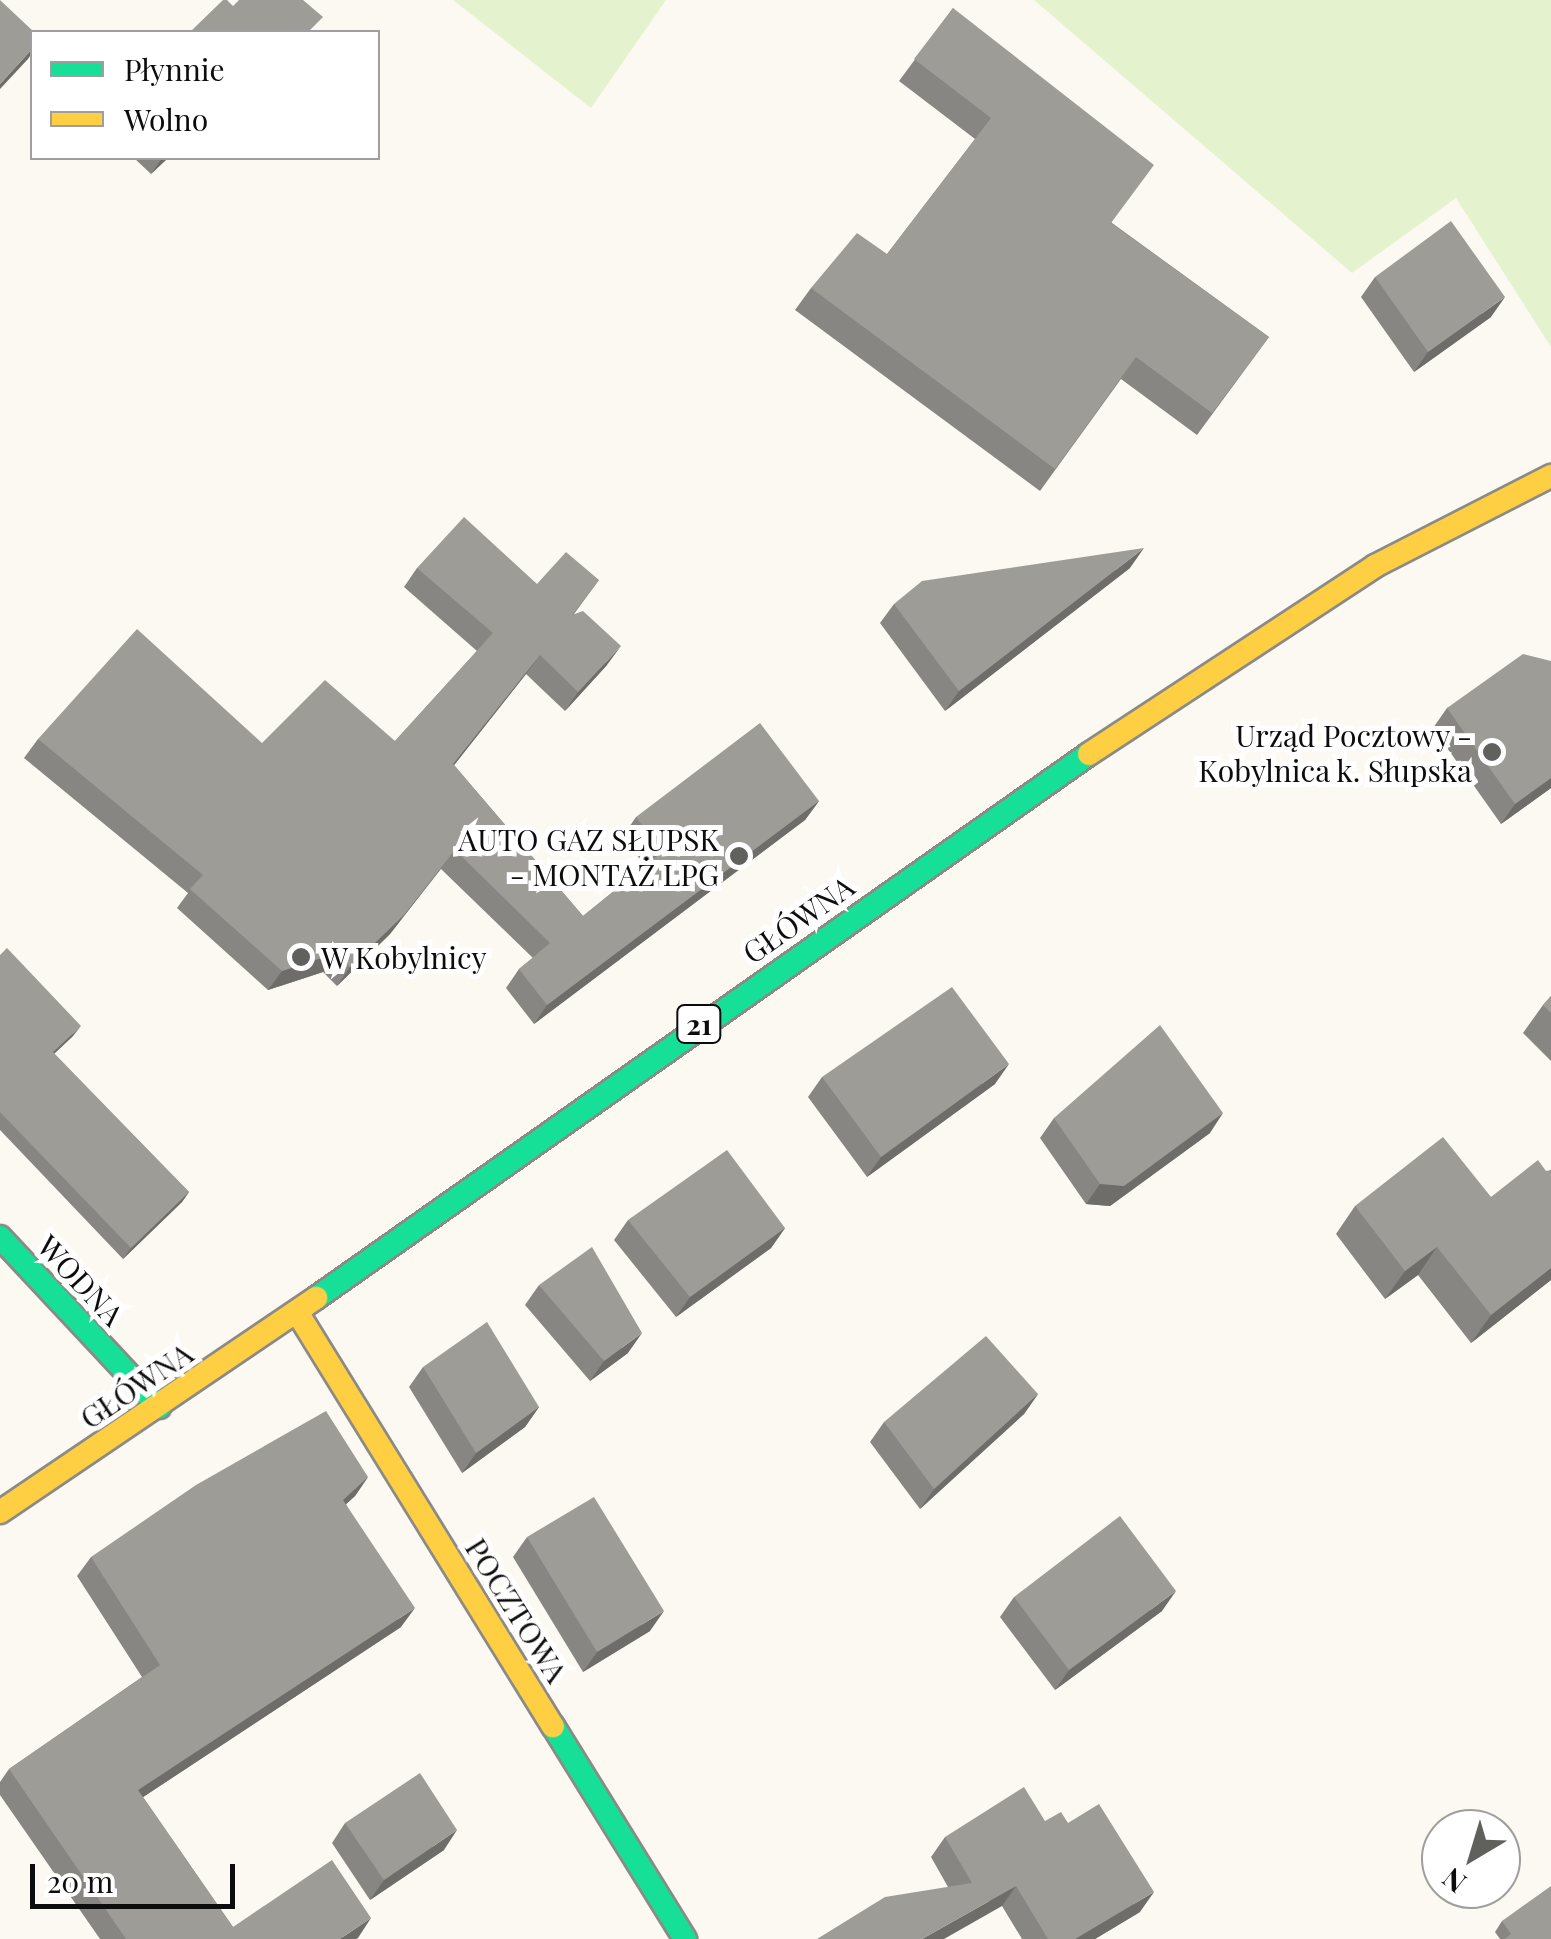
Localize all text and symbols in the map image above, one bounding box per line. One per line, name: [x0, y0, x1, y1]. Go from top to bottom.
legend: [30, 30, 380, 160]
text: Płynnie: [124, 49, 225, 89]
text: Wolno: [124, 99, 208, 139]
place label: Urząd Pocztowy - Kobylnica k. Słupska: [1197, 717, 1472, 788]
marker: Urząd Pocztowy - Kobylnica k. Słupska: [1481, 741, 1503, 763]
place label: AUTO GAZ SŁUPSK - MONTAŻ LPG: [458, 821, 719, 892]
marker: AUTO GAZ SŁUPSK - MONTAŻ LPG: [728, 845, 750, 867]
street label: GŁÓWNA: [735, 868, 861, 970]
place label: W Kobylnicy: [321, 939, 488, 975]
marker: W Kobylnicy: [290, 946, 312, 968]
road number: 21: [674, 1001, 724, 1047]
street label: WODNA: [30, 1227, 132, 1333]
street label: GŁÓWNA: [73, 1334, 199, 1436]
street label: POCZTOWA: [459, 1531, 575, 1689]
north arrow: [1421, 1809, 1521, 1909]
scale bar: [35, 1844, 240, 1906]
text: 20 m: [47, 1861, 113, 1901]
text: N: [1434, 1861, 1473, 1902]

